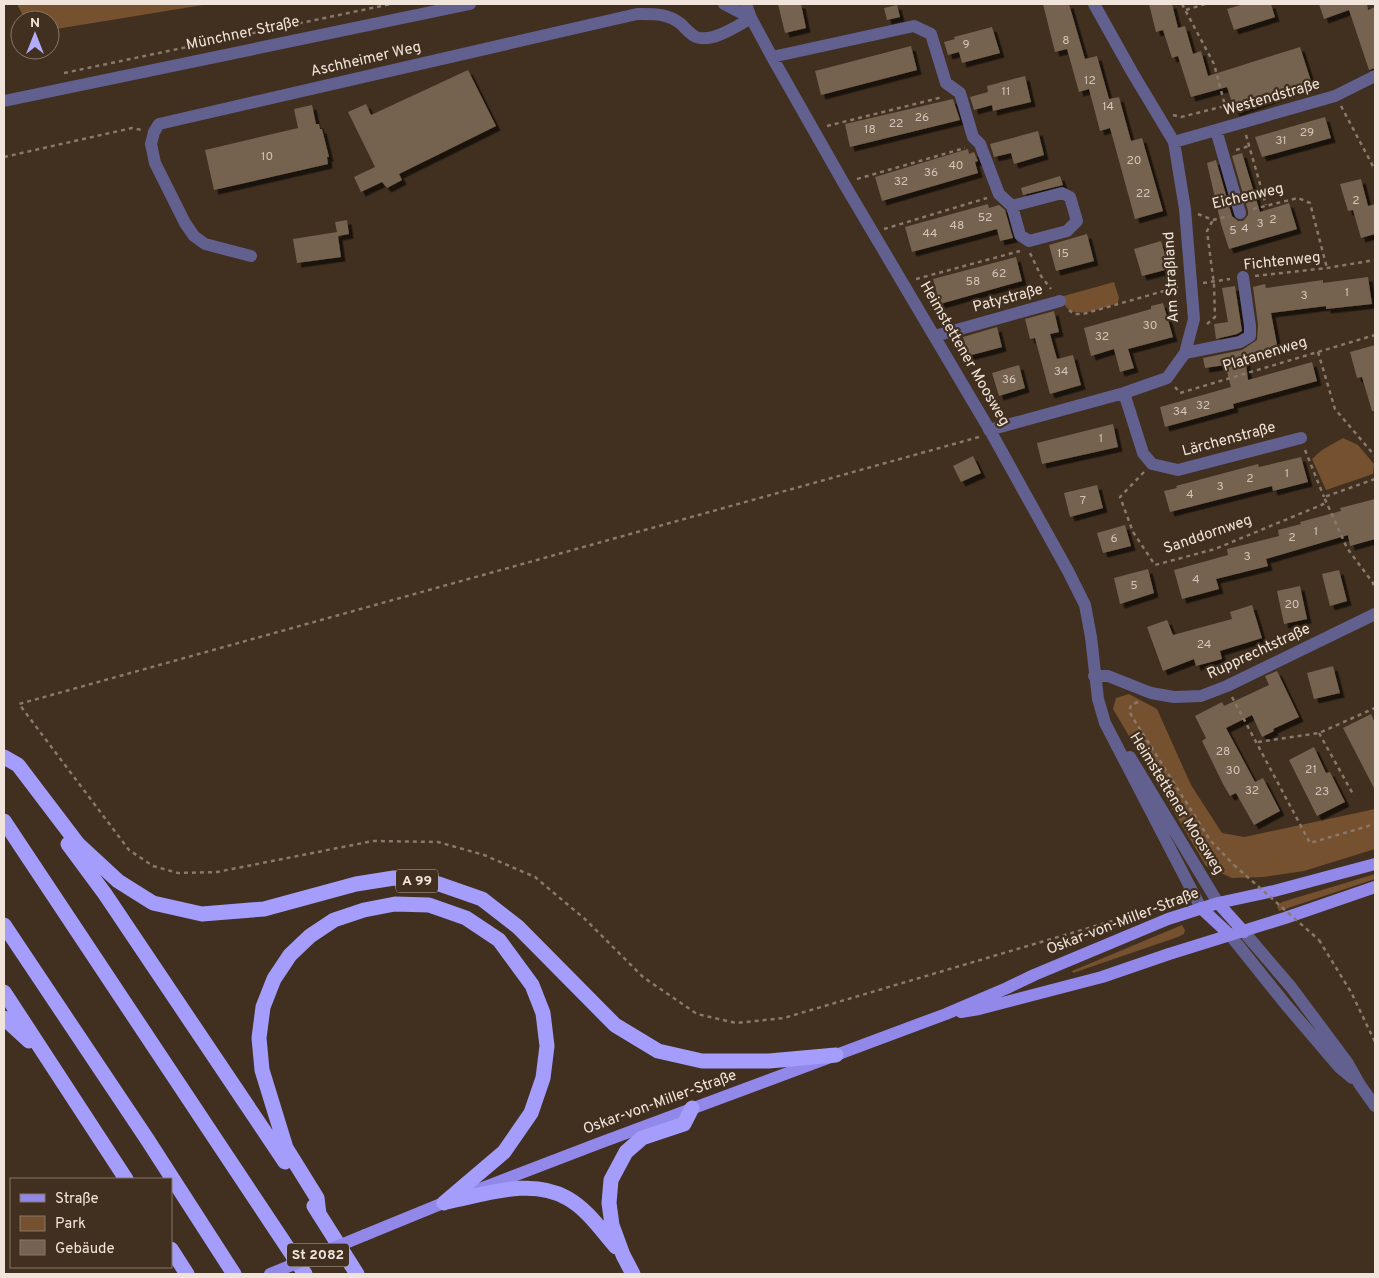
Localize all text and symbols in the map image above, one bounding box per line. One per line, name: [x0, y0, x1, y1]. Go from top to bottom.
north arrow: [10, 10, 60, 60]
street label: Münchner Straße: [185, 13, 301, 55]
text: N: [30, 15, 40, 32]
house number: 8: [1062, 33, 1070, 49]
house number: 9: [962, 37, 970, 53]
street label: Aschheimer Weg: [309, 38, 423, 82]
house number: 12: [1084, 73, 1096, 89]
street label: Westendstraße: [1221, 75, 1323, 121]
house number: 11: [1002, 84, 1010, 100]
house number: 14: [1102, 99, 1114, 115]
house number: 26: [915, 110, 929, 126]
house number: 22: [889, 116, 903, 132]
house number: 18: [864, 122, 876, 138]
house number: 29: [1300, 125, 1314, 141]
house number: 31: [1275, 133, 1287, 149]
house number: 10: [261, 149, 273, 165]
house number: 20: [1126, 153, 1142, 169]
house number: 40: [948, 158, 964, 174]
house number: 36: [924, 165, 938, 181]
house number: 32: [894, 174, 908, 190]
street label: Eichenweg: [1210, 180, 1286, 214]
house number: 22: [1136, 186, 1150, 202]
house number: 2: [1352, 193, 1360, 209]
house number: 52: [978, 210, 992, 226]
house number: 2: [1269, 212, 1277, 228]
house number: 3: [1256, 216, 1264, 232]
house number: 48: [950, 218, 964, 234]
house number: 4: [1241, 221, 1249, 237]
house number: 5: [1229, 223, 1237, 239]
house number: 44: [923, 226, 937, 242]
street label: Am Straßland: [1160, 231, 1184, 323]
house number: 15: [1057, 246, 1069, 262]
street label: Fichtenweg: [1243, 249, 1321, 275]
house number: 62: [992, 266, 1006, 282]
house number: 58: [966, 274, 980, 290]
street label: Heimstettener Moosweg: [915, 278, 1013, 430]
street label: Patystraße: [971, 281, 1045, 317]
house number: 1: [1345, 285, 1349, 301]
house number: 3: [1300, 288, 1308, 304]
house number: 30: [1143, 318, 1157, 334]
house number: 32: [1095, 329, 1109, 345]
street label: Platanenweg: [1221, 333, 1309, 377]
house number: 34: [1054, 364, 1068, 380]
house number: 36: [1002, 372, 1016, 388]
house number: 32: [1196, 398, 1210, 414]
house number: 34: [1173, 404, 1187, 420]
street label: Lärchenstraße: [1180, 418, 1278, 462]
house number: 1: [1099, 431, 1103, 447]
house number: 1: [1285, 466, 1289, 482]
house number: 2: [1246, 471, 1254, 487]
house number: 3: [1216, 479, 1224, 495]
house number: 4: [1186, 487, 1194, 503]
house number: 7: [1080, 493, 1086, 509]
street label: Sanddornweg: [1161, 511, 1255, 559]
house number: 1: [1314, 524, 1318, 540]
house number: 2: [1288, 530, 1296, 546]
house number: 6: [1110, 531, 1118, 547]
house number: 3: [1243, 549, 1251, 565]
house number: 4: [1192, 572, 1200, 588]
house number: 5: [1130, 578, 1138, 594]
house number: 20: [1284, 597, 1300, 613]
street label: Rupprechtstraße: [1204, 620, 1314, 684]
house number: 24: [1197, 637, 1211, 653]
street label: Heimstettener Moosweg: [1124, 729, 1228, 879]
house number: 28: [1216, 744, 1230, 760]
house number: 21: [1305, 762, 1317, 778]
house number: 30: [1226, 763, 1240, 779]
house number: 32: [1245, 783, 1259, 799]
house number: 23: [1315, 784, 1329, 800]
road number: A 99: [396, 869, 438, 892]
street label: Oskar-von-Miller-Straße: [1044, 884, 1202, 960]
street label: Oskar-von-Miller-Straße: [581, 1066, 739, 1140]
legend: [10, 1178, 172, 1268]
text: Straße: [55, 1190, 99, 1209]
text: Park: [55, 1215, 86, 1234]
text: Gebäude: [55, 1240, 115, 1259]
road number: St 2082: [287, 1244, 349, 1266]

